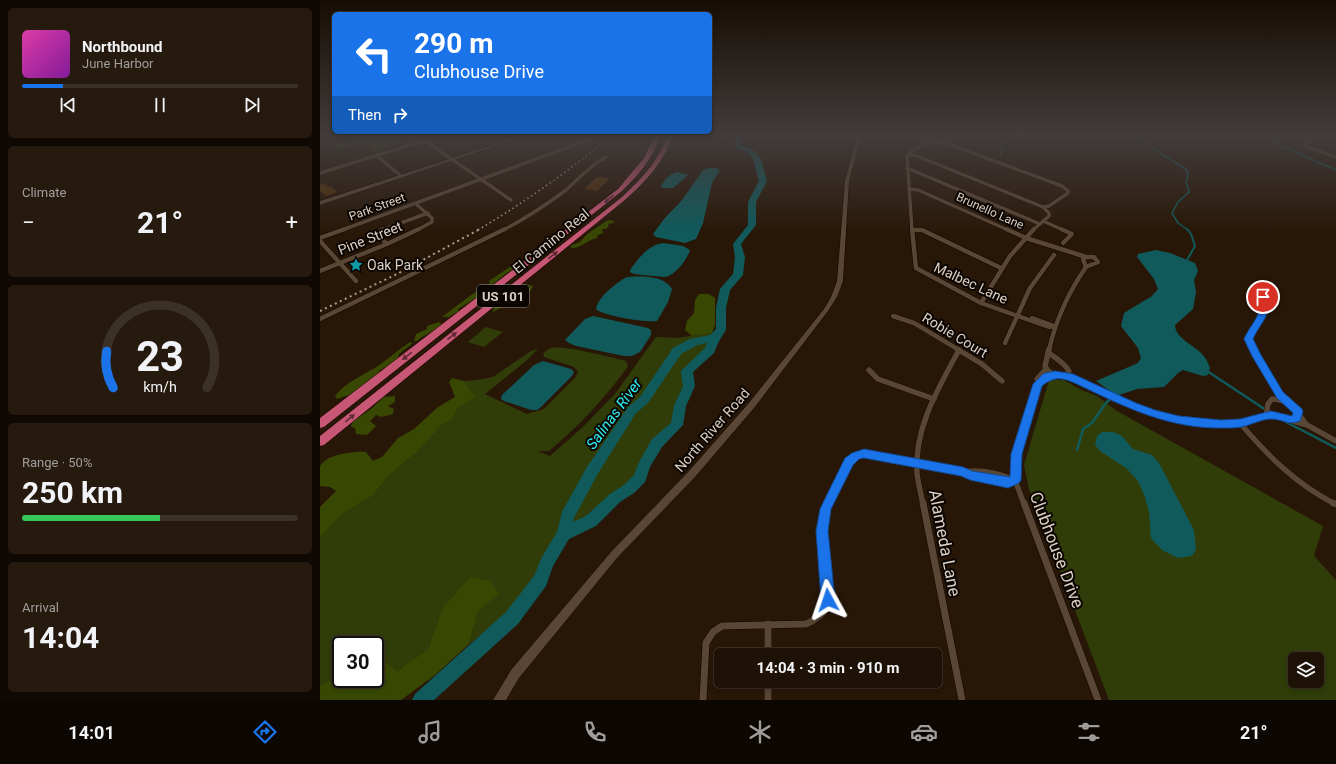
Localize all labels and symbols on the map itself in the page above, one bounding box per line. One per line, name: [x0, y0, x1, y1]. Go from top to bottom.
street label: Park Street: [347, 190, 407, 224]
street label: Brunello Lane: [954, 190, 1026, 232]
one-way arrow: [604, 194, 614, 203]
street label: El Camino Real: [510, 205, 592, 277]
street label: Pine Street: [336, 218, 405, 258]
one-way arrow: [548, 251, 559, 260]
place icon: Oak Park: [348, 257, 364, 273]
place label: Oak Park: [367, 257, 424, 273]
street label: Malbec Lane: [932, 259, 1010, 307]
pin: [1246, 280, 1280, 314]
road number: US 101: [477, 285, 529, 307]
street label: Robie Court: [919, 309, 991, 361]
one-way arrow: [446, 332, 457, 341]
one-way arrow: [402, 352, 413, 361]
water label: Salinas River: [582, 374, 646, 453]
street label: North River Road: [671, 385, 753, 475]
one-way arrow: [345, 413, 356, 422]
street label: Alameda Lane: [925, 488, 965, 598]
street label: Clubhouse Drive: [1026, 489, 1088, 611]
position arrow: [807, 579, 849, 621]
speed limit sign: 30: [332, 636, 384, 688]

